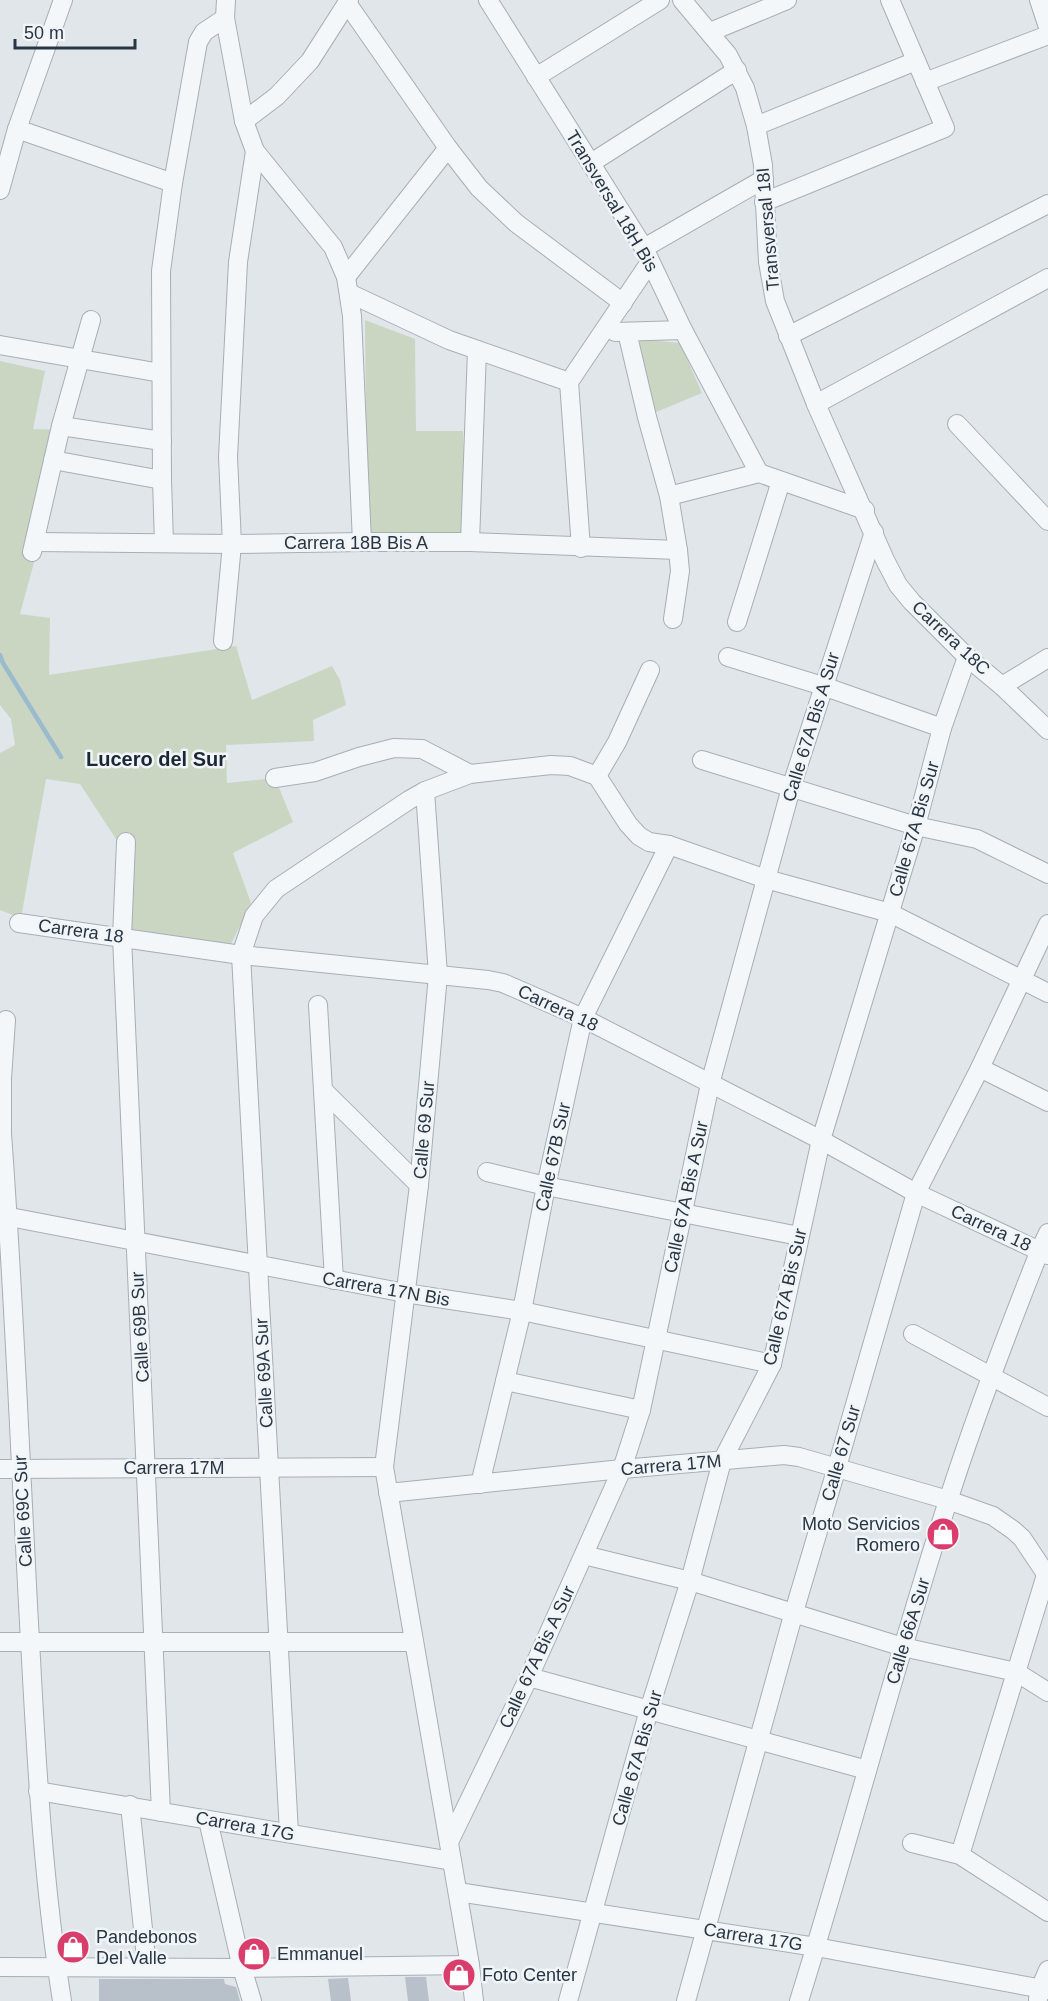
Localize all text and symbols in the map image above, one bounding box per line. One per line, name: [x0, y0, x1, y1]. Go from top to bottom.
scale bar: [15, 12, 135, 50]
text: 50 m: [24, 23, 64, 43]
street label: Transversal 18H Bis: [562, 127, 662, 275]
street label: Transversal 18I: [753, 167, 783, 291]
street label: Carrera 18B Bis A: [284, 533, 428, 553]
street label: Carrera 18C: [908, 597, 994, 679]
street label: Calle 67A Bis A Sur: [779, 650, 843, 804]
district label: Lucero del Sur: [86, 748, 226, 770]
street label: Calle 67A Bis Sur: [885, 759, 943, 899]
street label: Carrera 18: [37, 915, 125, 947]
street label: Carrera 18: [515, 981, 601, 1035]
street label: Calle 69 Sur: [410, 1080, 438, 1180]
street label: Calle 67B Sur: [532, 1101, 574, 1213]
street label: Calle 67A Bis A Sur: [660, 1119, 712, 1275]
street label: Carrera 18: [948, 1201, 1034, 1255]
street label: Calle 67A Bis Sur: [760, 1227, 810, 1367]
street label: Carrera 17N Bis: [321, 1268, 451, 1310]
street label: Calle 69B Sur: [127, 1271, 153, 1383]
street label: Calle 69A Sur: [251, 1318, 277, 1428]
street label: Calle 67 Sur: [818, 1403, 864, 1503]
street label: Carrera 17M: [620, 1451, 722, 1479]
street label: Calle 69C Sur: [10, 1455, 36, 1567]
street label: Carrera 17M: [123, 1458, 225, 1478]
place label: Moto Servicios Romero: [802, 1514, 920, 1555]
shop icon: Moto Servicios Romero: [925, 1516, 961, 1552]
street label: Calle 66A Sur: [882, 1575, 934, 1687]
street label: Calle 67A Bis A Sur: [495, 1582, 579, 1732]
street label: Calle 67A Bis Sur: [608, 1688, 666, 1828]
street label: Carrera 17G: [194, 1807, 296, 1845]
street label: Carrera 17G: [702, 1919, 804, 1955]
place label: Pandebonos Del Valle: [96, 1927, 197, 1968]
shop icon: Pandebonos Del Valle: [55, 1929, 91, 1965]
shop icon: Emmanuel: [236, 1936, 272, 1972]
place label: Emmanuel: [277, 1944, 363, 1964]
shop icon: Foto Center: [441, 1957, 477, 1993]
place label: Foto Center: [482, 1965, 577, 1985]

